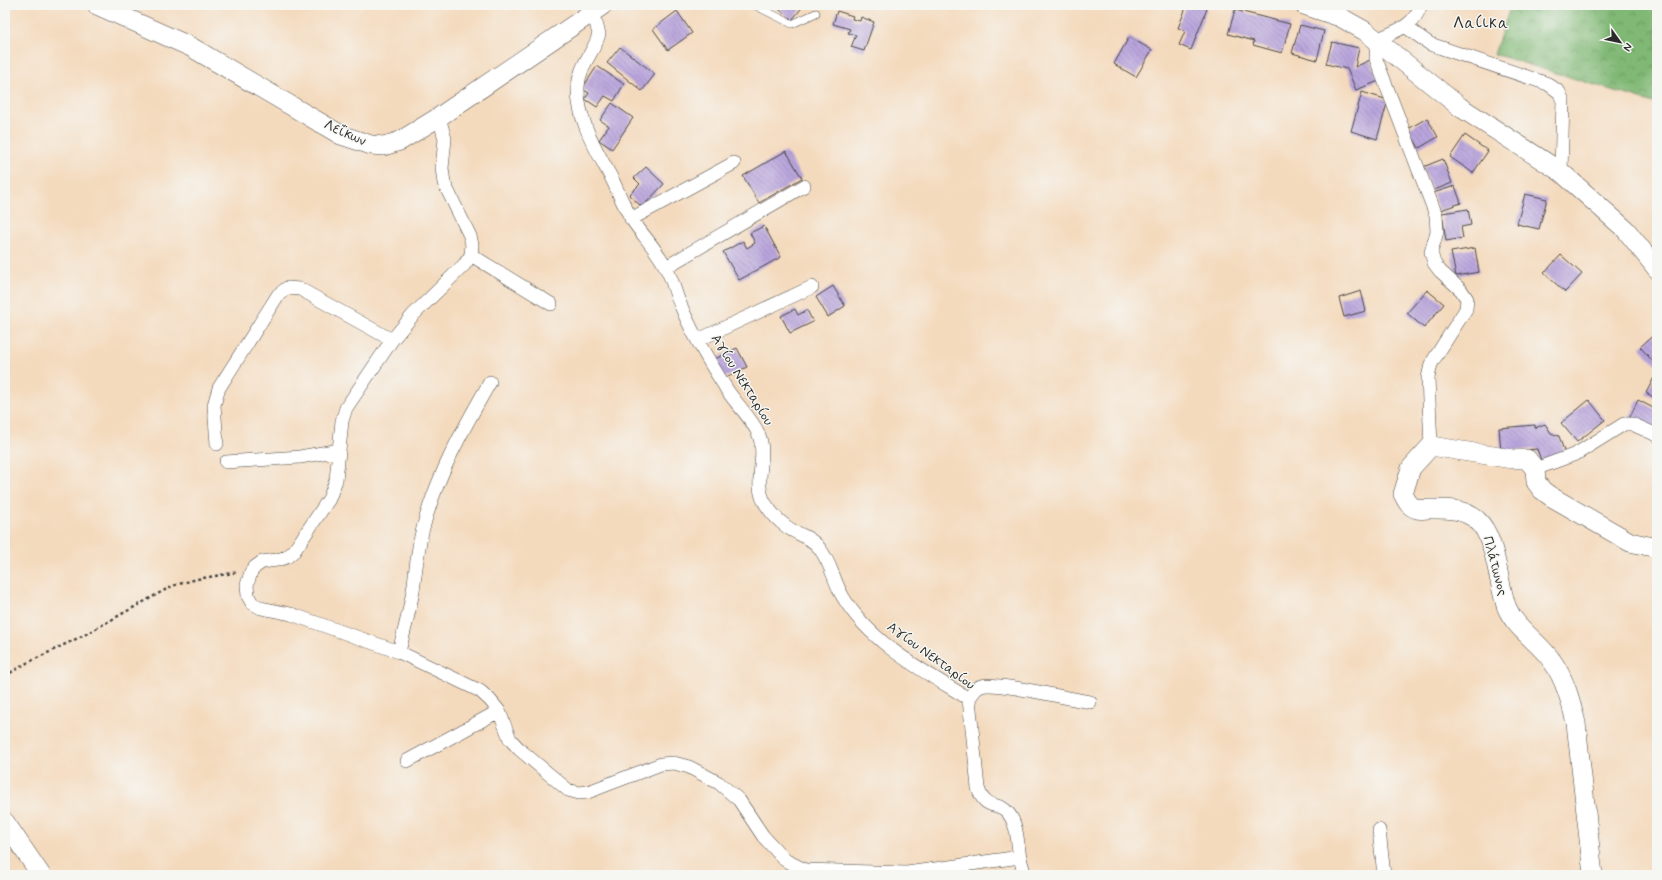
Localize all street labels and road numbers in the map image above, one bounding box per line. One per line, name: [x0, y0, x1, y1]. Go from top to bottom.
street label: Λεΐκων: [321, 116, 369, 150]
street label: Αγίου Νεκταρίου: [707, 331, 777, 429]
street label: Πλάτωνος: [1478, 534, 1512, 598]
street label: Αγίου Νεκταρίου: [883, 618, 979, 694]

